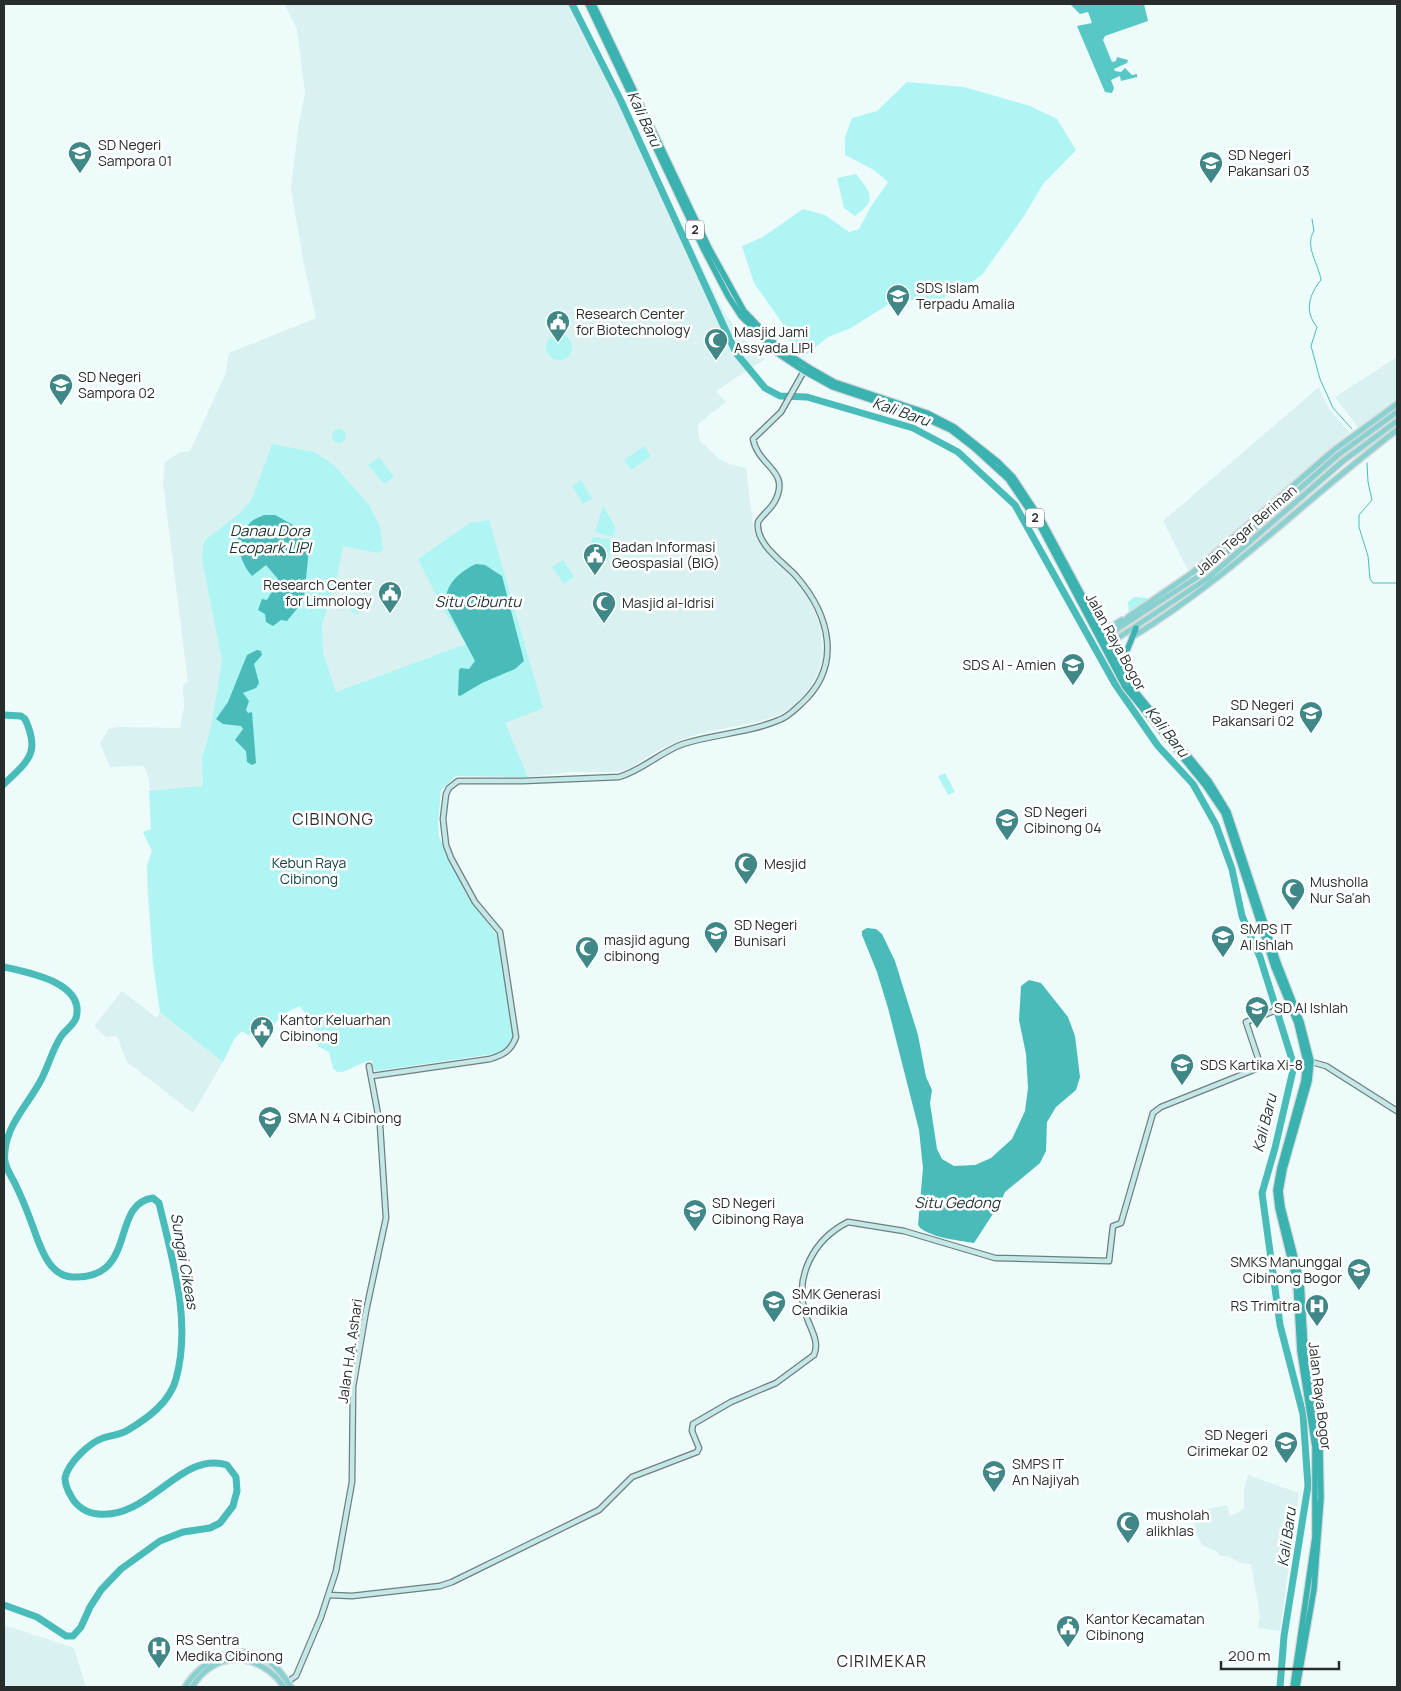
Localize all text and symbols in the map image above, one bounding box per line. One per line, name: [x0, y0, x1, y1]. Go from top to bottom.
water label: Kali Baru: [622, 88, 667, 151]
place label: SD Negeri Sampora 01: [98, 135, 172, 170]
school or university icon: SD Negeri Sampora 01: [67, 140, 93, 174]
place label: SD Negeri Pakansari 03: [1228, 145, 1309, 180]
school or university icon: SD Negeri Pakansari 03: [1198, 150, 1224, 184]
road number: 2: [686, 220, 704, 240]
place label: SDS Islam Terpadu Amalia: [916, 278, 1015, 313]
school or university icon: SDS Islam Terpadu Amalia: [885, 283, 911, 317]
place label: Research Center for Biotechnology: [576, 304, 691, 339]
public building icon: Research Center for Biotechnology: [545, 309, 571, 343]
place label: Masjid Jami Assyada LIPI: [734, 322, 813, 357]
mosque icon: Masjid Jami Assyada LIPI: [703, 327, 729, 361]
place label: SD Negeri Sampora 02: [78, 367, 155, 402]
school or university icon: SD Negeri Sampora 02: [48, 372, 74, 406]
water label: Kali Baru: [870, 392, 934, 431]
street label: Jalan Tegar Beriman: [1191, 480, 1301, 579]
road number: 2: [1026, 508, 1044, 528]
water label: Danau Dora Ecopark LIPI: [229, 520, 313, 558]
place label: Badan Informasi Geospasial (BIG): [612, 537, 720, 572]
public building icon: Badan Informasi Geospasial (BIG): [582, 542, 608, 576]
place label: Research Center for Limnology: [263, 575, 373, 610]
public building icon: Research Center for Limnology: [377, 580, 403, 614]
mosque icon: Masjid al-Idrisi: [591, 590, 617, 624]
street label: Jalan Raya Bogor: [1082, 590, 1151, 694]
water label: Situ Cibuntu: [435, 591, 522, 612]
place label: Masjid al-Idrisi: [622, 593, 714, 612]
school or university icon: SDS Al - Amien: [1060, 652, 1086, 686]
place label: SDS Al - Amien: [963, 655, 1056, 674]
place label: SD Negeri Pakansari 02: [1212, 695, 1294, 730]
school or university icon: SD Negeri Pakansari 02: [1298, 700, 1324, 734]
water label: Kali Baru: [1141, 702, 1195, 762]
place label: SD Negeri Cibinong 04: [1024, 802, 1102, 837]
school or university icon: SD Negeri Cibinong 04: [994, 807, 1020, 841]
district label: CIBINONG: [292, 808, 374, 830]
mosque icon: Mesjid: [733, 851, 759, 885]
park label: Kebun Raya Cibinong: [272, 853, 346, 888]
place label: Mesjid: [764, 854, 806, 873]
place label: Musholla Nur Sa'ah: [1310, 872, 1371, 907]
mosque icon: Musholla Nur Sa'ah: [1280, 877, 1306, 911]
place label: SD Negeri Bunisari: [734, 915, 797, 950]
place label: SMPS IT Al Ishlah: [1240, 919, 1293, 954]
school or university icon: SD Negeri Bunisari: [703, 920, 729, 954]
school or university icon: SMPS IT Al Ishlah: [1210, 924, 1236, 958]
place label: masjid agung cibinong: [604, 930, 690, 965]
mosque icon: masjid agung cibinong: [574, 935, 600, 969]
school or university icon: SD Al Ishlah: [1244, 995, 1270, 1029]
place label: SD Al Ishlah: [1274, 998, 1348, 1017]
place label: Kantor Keluarhan Cibinong: [280, 1010, 391, 1045]
public building icon: Kantor Keluarhan Cibinong: [249, 1015, 275, 1049]
school or university icon: SDS Kartika Xi-8: [1169, 1052, 1195, 1086]
place label: SDS Kartika Xi-8: [1200, 1055, 1303, 1074]
water label: Kali Baru: [1247, 1091, 1282, 1154]
school or university icon: SMA N 4 Cibinong: [257, 1105, 283, 1139]
place label: SMA N 4 Cibinong: [288, 1108, 402, 1127]
water label: Situ Gedong: [914, 1192, 1001, 1213]
place label: SD Negeri Cibinong Raya: [712, 1193, 804, 1228]
school or university icon: SD Negeri Cibinong Raya: [682, 1198, 708, 1232]
water label: Sungai Cikeas: [166, 1211, 203, 1312]
place label: SMKS Manunggal Cibinong Bogor: [1230, 1252, 1342, 1287]
school or university icon: SMKS Manunggal Cibinong Bogor: [1346, 1257, 1372, 1291]
place label: SMK Generasi Cendikia: [792, 1284, 881, 1319]
school or university icon: SMK Generasi Cendikia: [761, 1289, 787, 1323]
hospital icon: RS Trimitra: [1304, 1293, 1330, 1327]
place label: RS Trimitra: [1230, 1296, 1300, 1315]
street label: Jalan H.A. Ashari: [333, 1297, 366, 1404]
street label: Jalan Raya Bogor: [1304, 1341, 1337, 1451]
place label: SD Negeri Cirimekar 02: [1187, 1425, 1268, 1460]
school or university icon: SD Negeri Cirimekar 02: [1273, 1430, 1299, 1464]
place label: SMPS IT An Najiyah: [1012, 1454, 1079, 1489]
school or university icon: SMPS IT An Najiyah: [981, 1459, 1007, 1493]
place label: musholah alikhlas: [1146, 1505, 1210, 1540]
water label: Kali Baru: [1272, 1505, 1301, 1568]
mosque icon: musholah alikhlas: [1115, 1510, 1141, 1544]
place label: Kantor Kecamatan Cibinong: [1086, 1609, 1205, 1644]
public building icon: Kantor Kecamatan Cibinong: [1055, 1614, 1081, 1648]
place label: RS Sentra Medika Cibinong: [176, 1630, 283, 1665]
hospital icon: RS Sentra Medika Cibinong: [146, 1635, 172, 1669]
scale bar: [1221, 1638, 1338, 1670]
text: 200 m: [1228, 1645, 1271, 1666]
district label: CIRIMEKAR: [837, 1650, 927, 1672]

